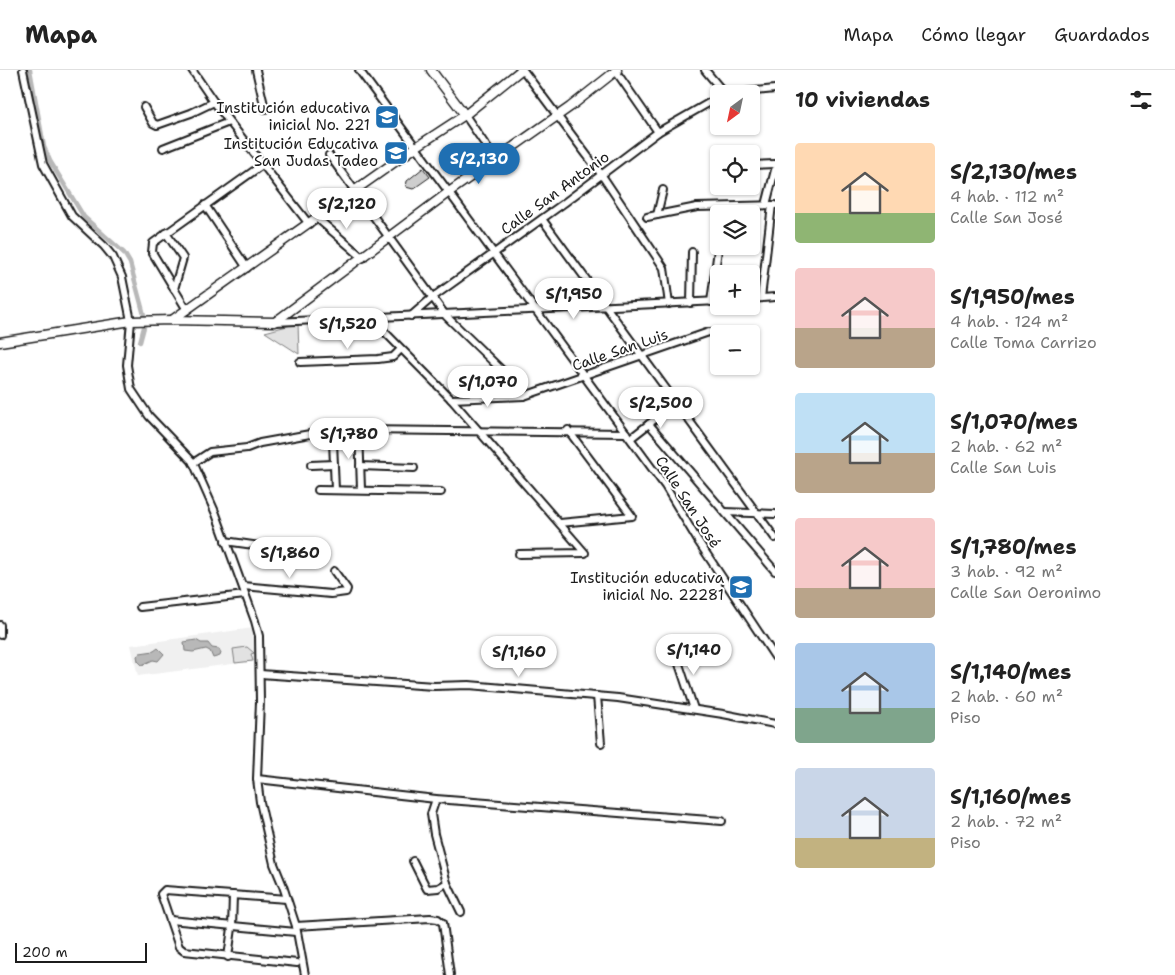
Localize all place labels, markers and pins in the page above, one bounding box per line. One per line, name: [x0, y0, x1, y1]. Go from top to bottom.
place label: Institución educativa inicial No. 221: [216, 98, 371, 135]
school or university icon: Institución educativa inicial No. 221: [374, 104, 400, 130]
place label: Institución Educativa San Judas Tadeo: [224, 134, 379, 171]
school or university icon: Institución Educativa San Judas Tadeo: [383, 140, 409, 166]
pin: S/2,130: [433, 142, 525, 185]
pin: S/2,120: [301, 188, 393, 230]
pin: S/1,950: [528, 278, 620, 320]
pin: S/1,520: [302, 308, 394, 350]
pin: S/1,070: [442, 366, 534, 408]
pin: S/2,500: [615, 386, 707, 429]
pin: S/1,780: [303, 418, 395, 460]
pin: S/1,860: [244, 536, 336, 579]
place label: Institución educativa inicial No. 22281: [570, 568, 725, 605]
school or university icon: Institución educativa inicial No. 22281: [728, 574, 754, 600]
pin: S/1,140: [648, 634, 740, 676]
pin: S/1,160: [473, 636, 565, 678]

